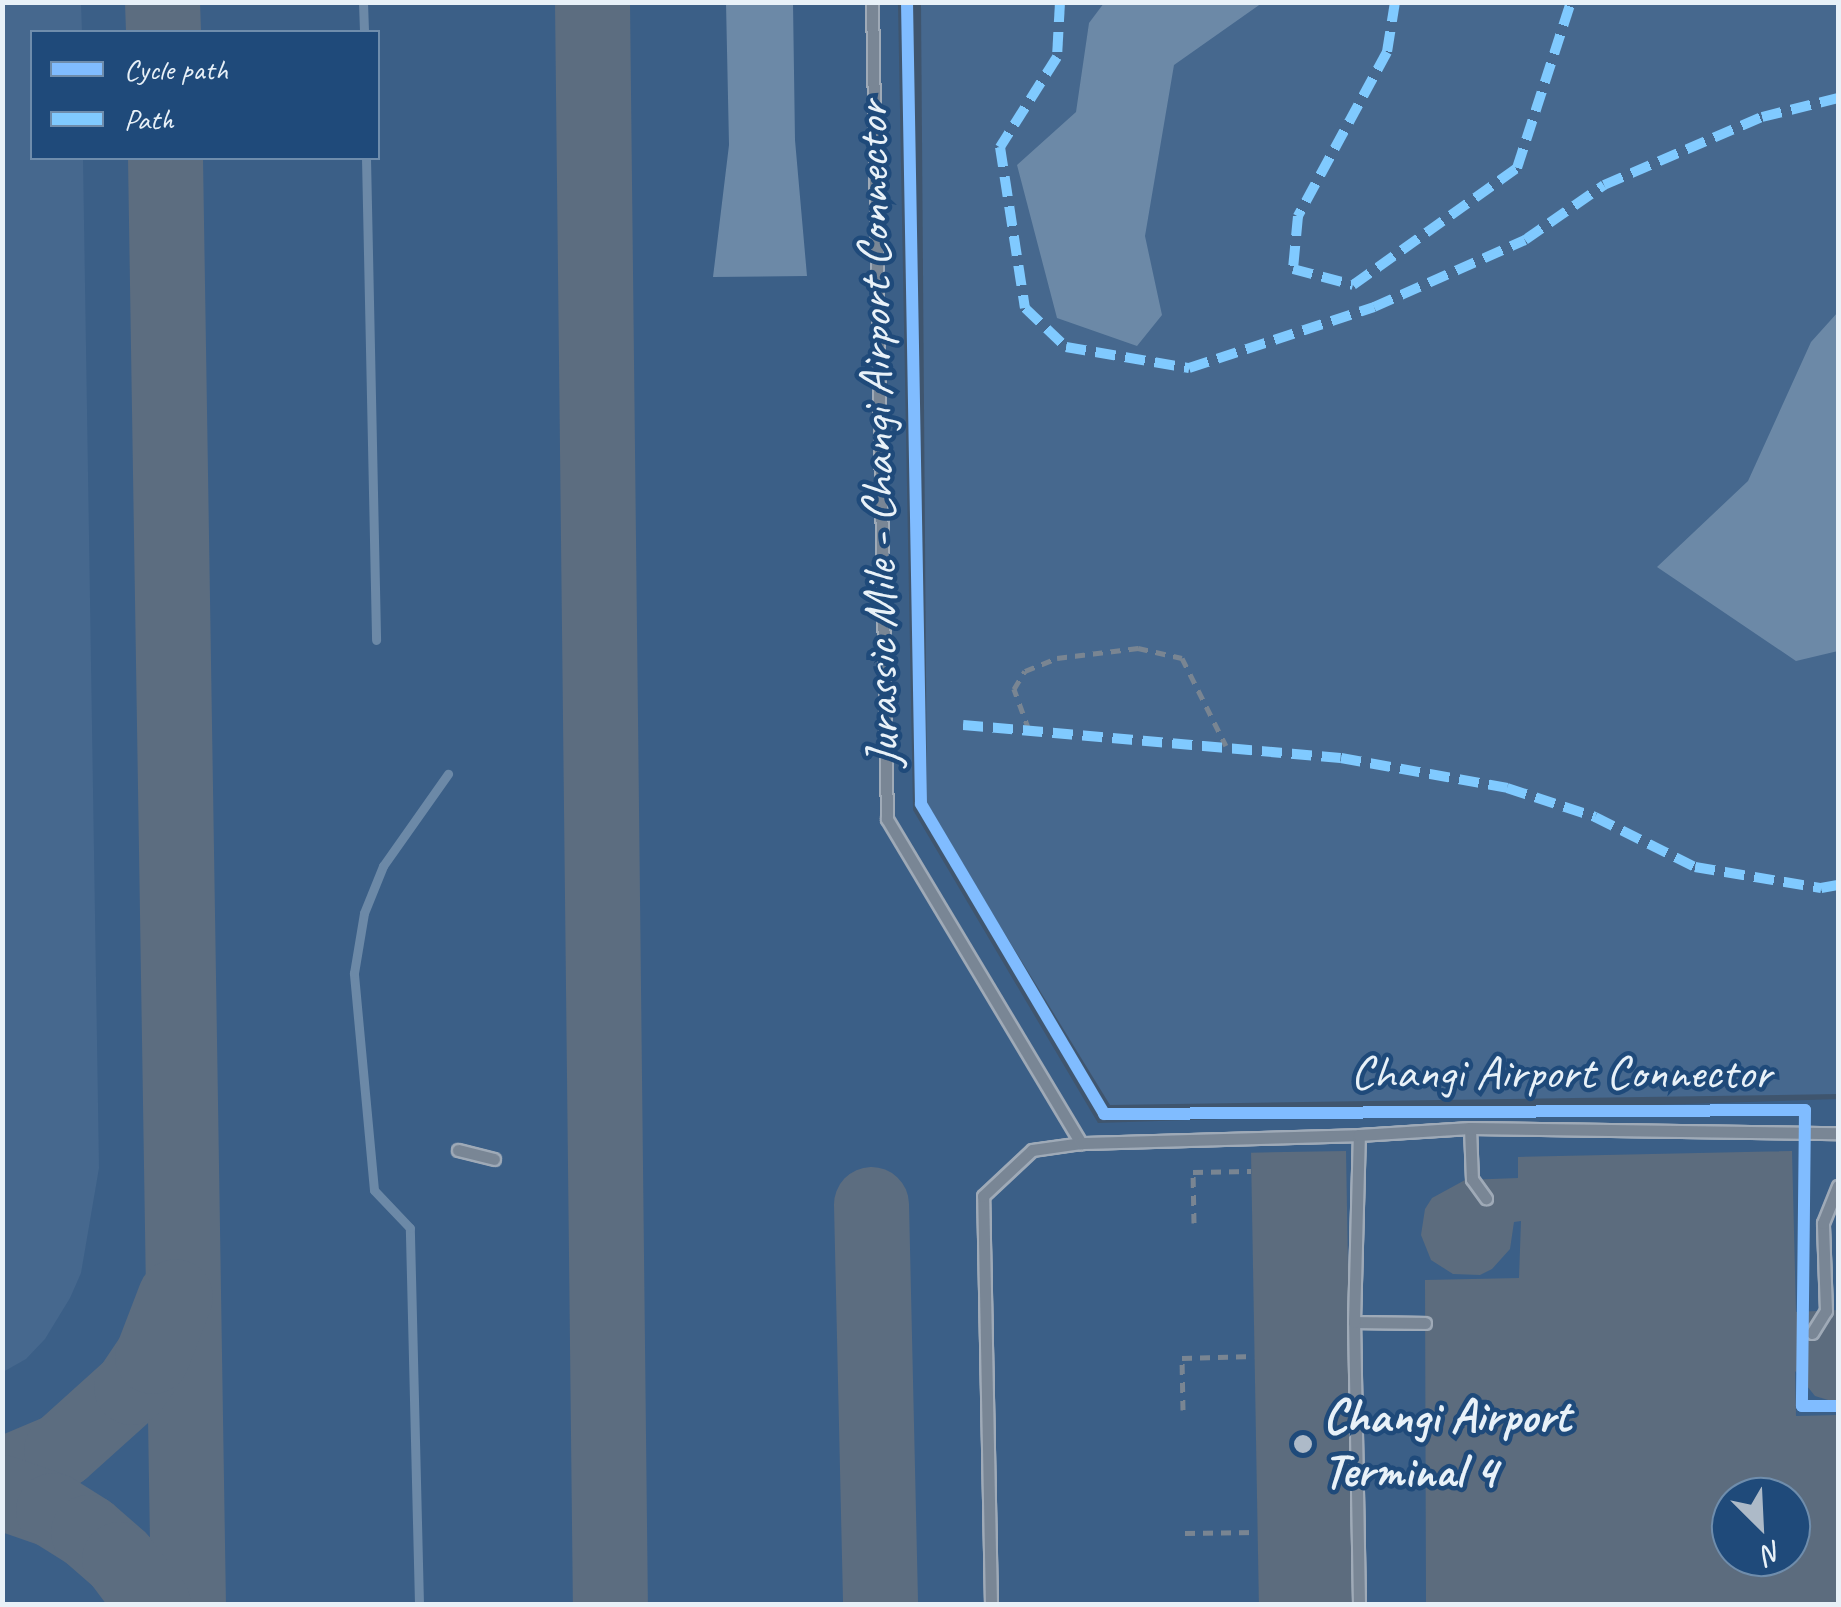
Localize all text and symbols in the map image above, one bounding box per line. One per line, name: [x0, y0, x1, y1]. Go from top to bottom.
legend: [30, 30, 380, 160]
text: Cycle path: [124, 50, 228, 88]
text: Path: [124, 100, 173, 138]
street label: Jurassic Mile - Changi Airport Connector: [842, 100, 912, 768]
street label: Changi Airport Connector: [1350, 1044, 1772, 1102]
place label: Changi Airport Terminal 4: [1323, 1387, 1570, 1500]
marker: Changi Airport Terminal 4: [1292, 1433, 1314, 1455]
north arrow: [1711, 1477, 1811, 1577]
text: N: [1758, 1534, 1788, 1573]

